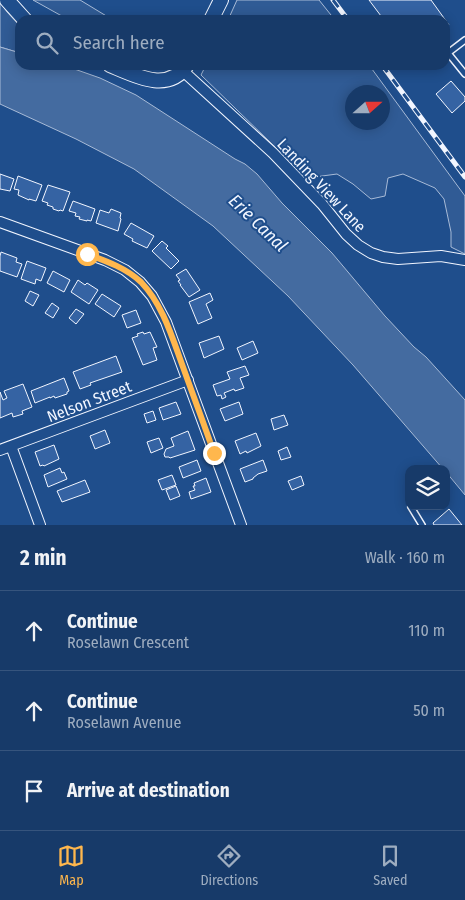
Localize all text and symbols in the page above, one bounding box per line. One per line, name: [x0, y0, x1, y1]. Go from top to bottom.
search box: [15, 15, 450, 70]
icon: search: [33, 29, 61, 57]
text: Search here: [73, 31, 165, 54]
north arrow: [345, 85, 390, 130]
street label: Landing View Lane: [273, 135, 370, 236]
water label: Erie Canal: [224, 190, 292, 257]
route start: [76, 243, 99, 266]
street label: Nelson Street: [44, 376, 135, 426]
route end: [203, 442, 226, 465]
map controls: [405, 465, 450, 510]
button: layers: [405, 465, 450, 510]
text: 2 min: [20, 545, 67, 571]
text: Walk · 160 m: [365, 548, 445, 567]
text: Continue: [67, 610, 138, 633]
icon: ahead: [20, 617, 48, 645]
text: 110 m: [408, 621, 445, 640]
text: Roselawn Crescent: [67, 633, 189, 652]
text: Continue: [67, 690, 138, 713]
icon: ahead: [20, 697, 48, 725]
text: 50 m: [413, 701, 445, 720]
text: Roselawn Avenue: [67, 713, 181, 732]
icon: arrive: [20, 777, 48, 805]
text: Arrive at destination: [67, 779, 230, 802]
tab: Map: [57, 842, 85, 889]
tab: Directions: [200, 842, 258, 889]
tab: Saved: [373, 842, 408, 889]

